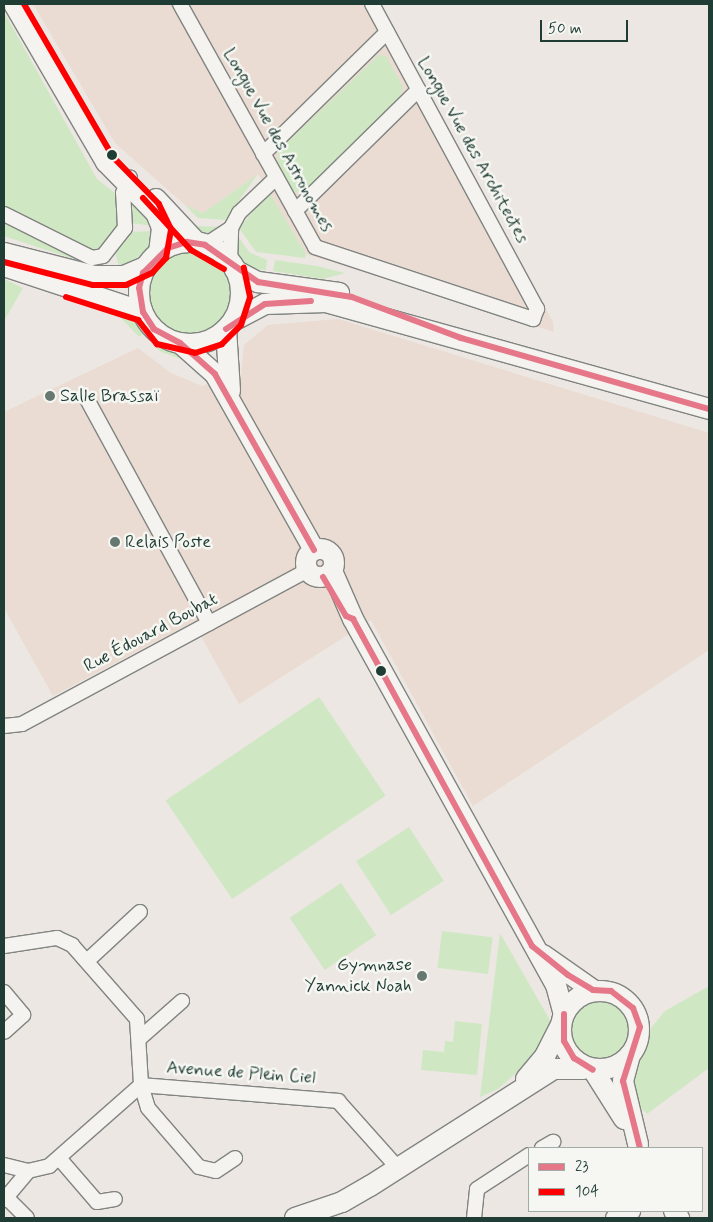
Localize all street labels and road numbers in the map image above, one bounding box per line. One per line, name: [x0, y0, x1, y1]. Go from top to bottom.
street label: Longue Vue des Astronomes: [218, 44, 338, 236]
street label: Longue Vue des Architectes: [413, 53, 533, 247]
street label: Rue Édouard Boubat: [79, 588, 223, 678]
street label: Avenue de Plein Ciel: [163, 1057, 319, 1089]

